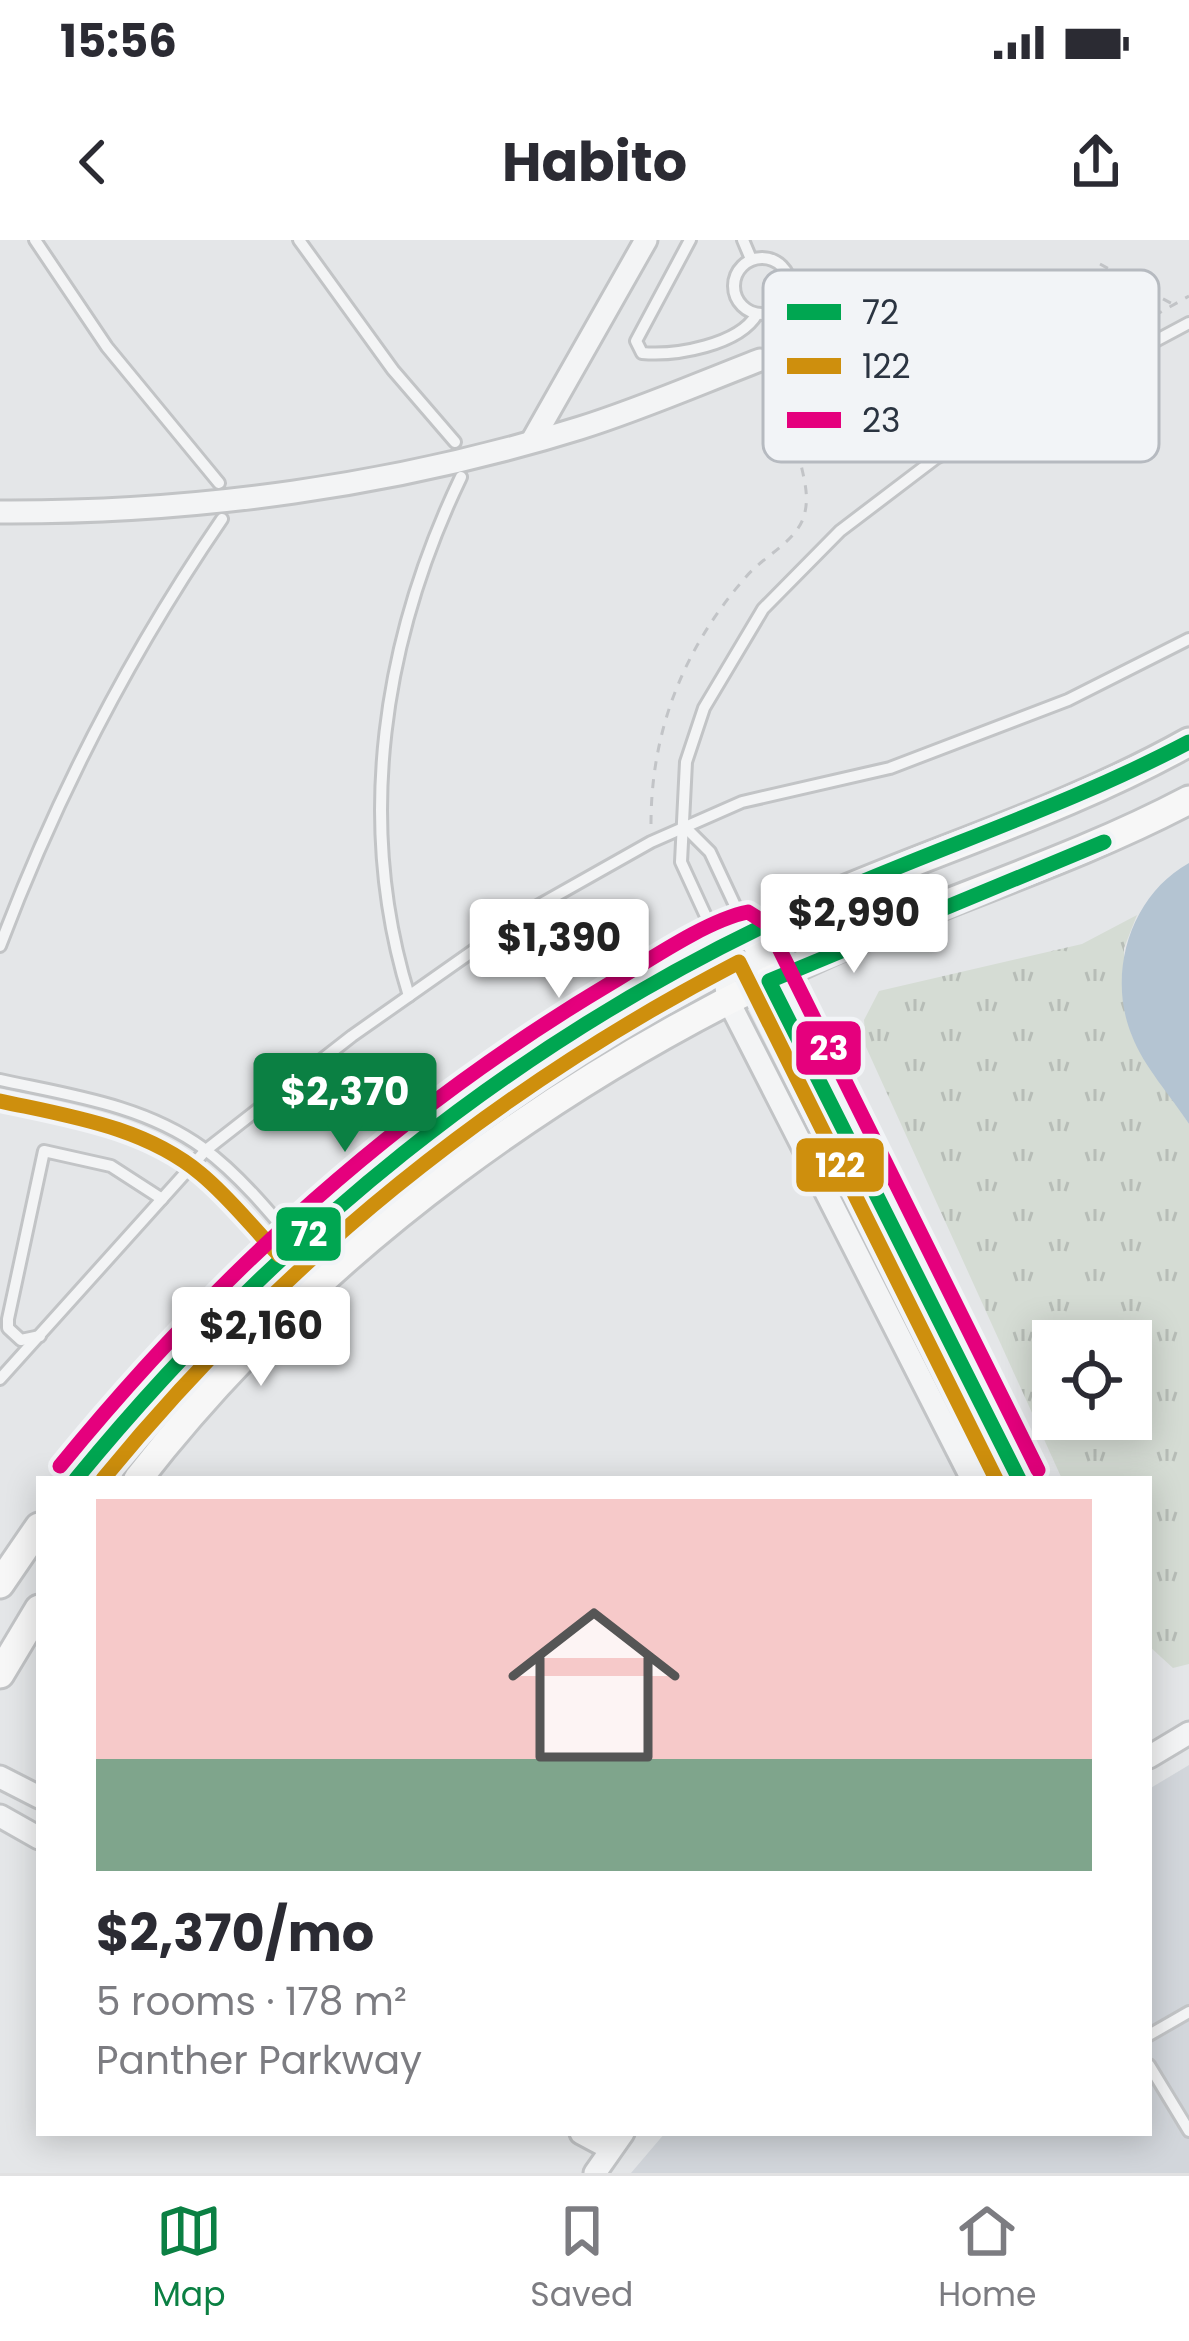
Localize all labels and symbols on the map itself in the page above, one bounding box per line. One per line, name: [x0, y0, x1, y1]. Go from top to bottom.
legend: [763, 270, 1159, 462]
text: 72: [862, 289, 899, 336]
text: 122: [862, 343, 911, 390]
text: 23: [862, 397, 900, 444]
pin: $2,990: [756, 874, 952, 976]
pin: $1,390: [461, 899, 657, 1001]
line badge: 23: [794, 1019, 863, 1077]
text: 23: [810, 1025, 848, 1072]
pin: $2,370: [247, 1053, 443, 1155]
line badge: 122: [794, 1136, 886, 1194]
text: 122: [815, 1142, 865, 1189]
line badge: 72: [274, 1205, 343, 1263]
text: 72: [291, 1211, 327, 1258]
pin: $2,160: [163, 1287, 359, 1389]

